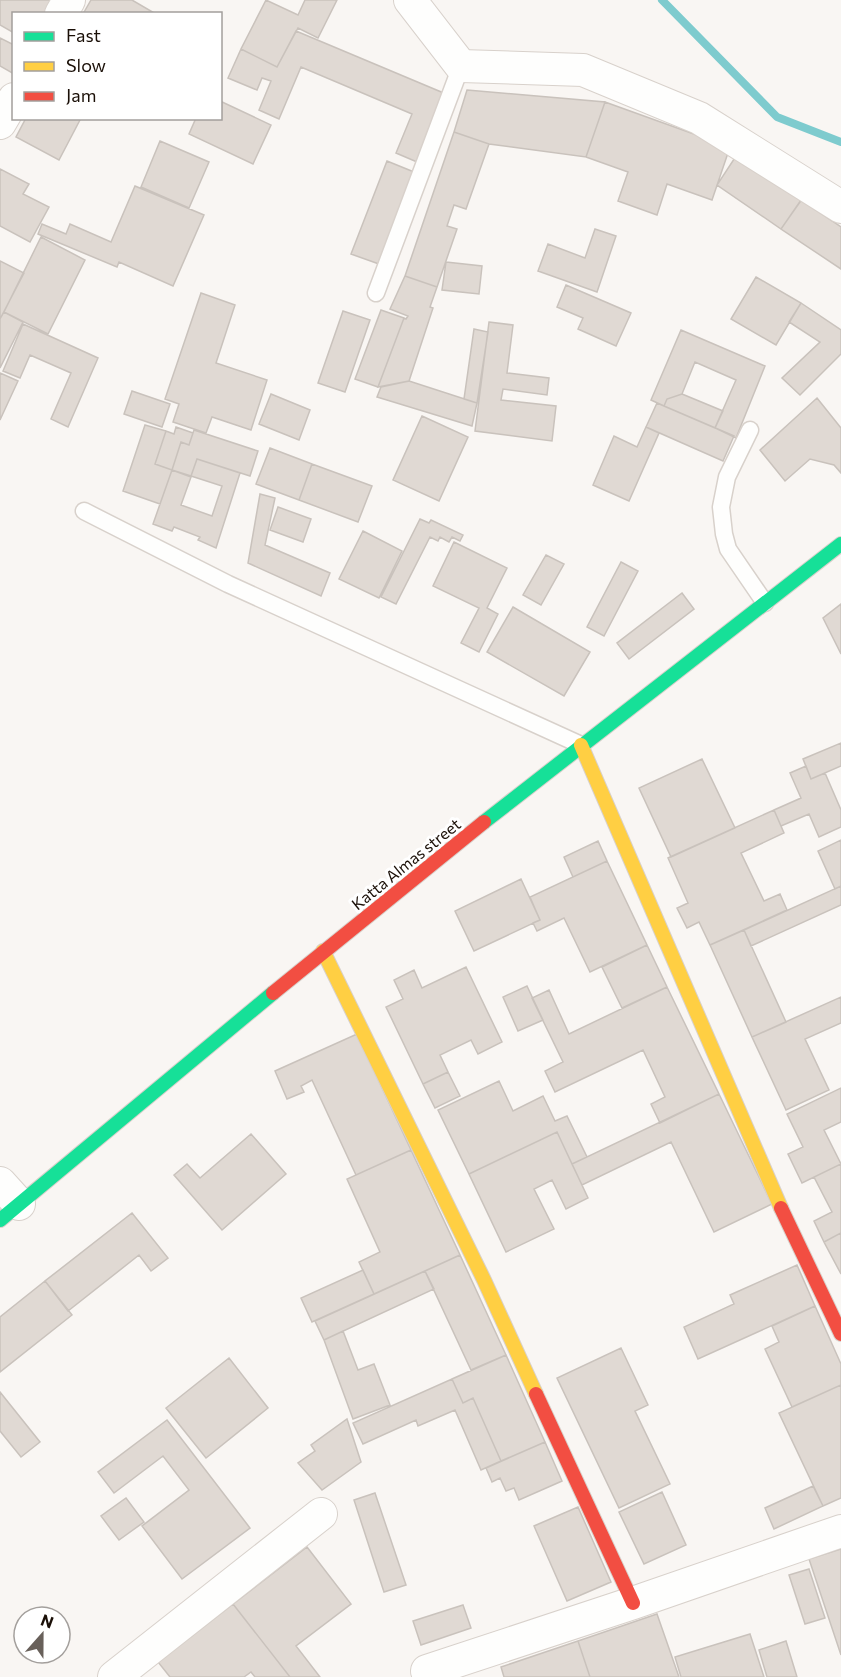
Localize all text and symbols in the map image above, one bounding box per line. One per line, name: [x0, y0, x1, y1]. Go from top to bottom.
legend: [12, 12, 222, 120]
text: Fast: [66, 24, 101, 46]
text: Slow: [66, 54, 106, 76]
text: Jam: [66, 84, 96, 106]
street label: Katta Almas street: [347, 814, 464, 913]
north arrow: [12, 1605, 72, 1665]
text: N: [39, 1610, 57, 1632]

